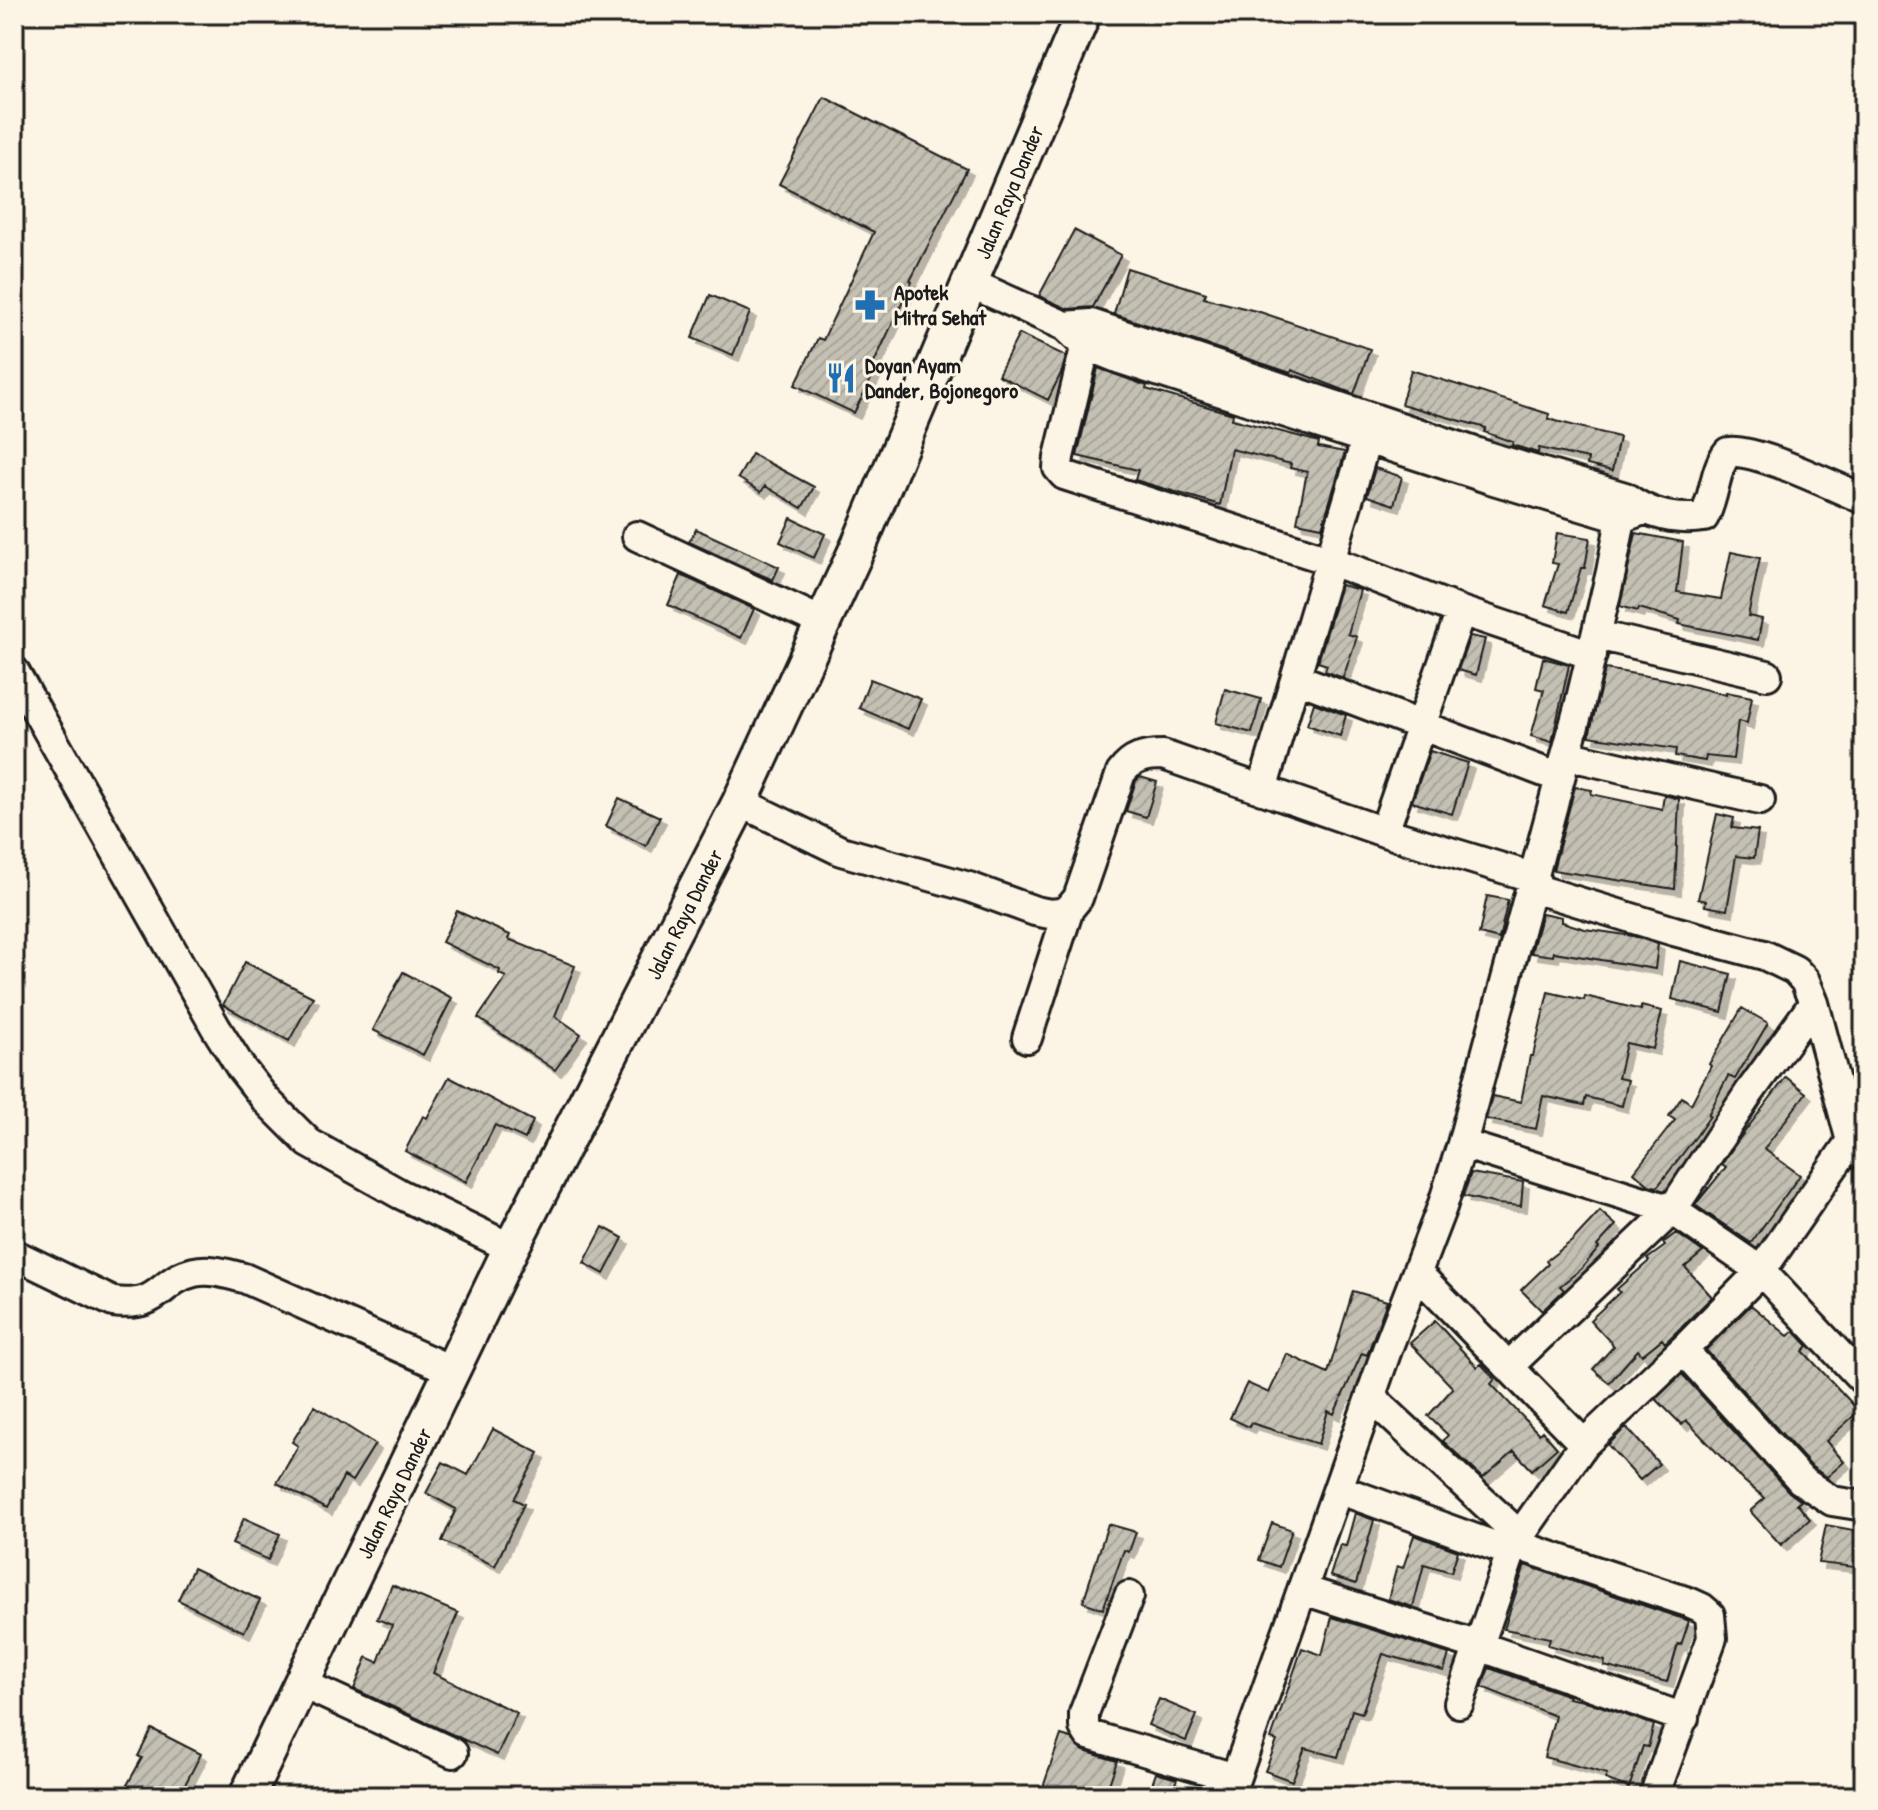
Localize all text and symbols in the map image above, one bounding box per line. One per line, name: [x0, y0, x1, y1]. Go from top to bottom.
street label: Jalan Raya Dander: [967, 120, 1051, 264]
place label: Apotek Mitra Sehat: [894, 277, 987, 332]
pharmacy icon: Apotek Mitra Sehat: [853, 288, 887, 322]
place label: Doyan Ayam Dander, Bojonegoro: [865, 350, 1018, 406]
restaurant icon: Doyan Ayam Dander, Bojonegoro: [824, 361, 858, 395]
street label: Jalan Raya Dander: [638, 843, 730, 984]
street label: Jalan Raya Dander: [349, 1422, 439, 1564]

